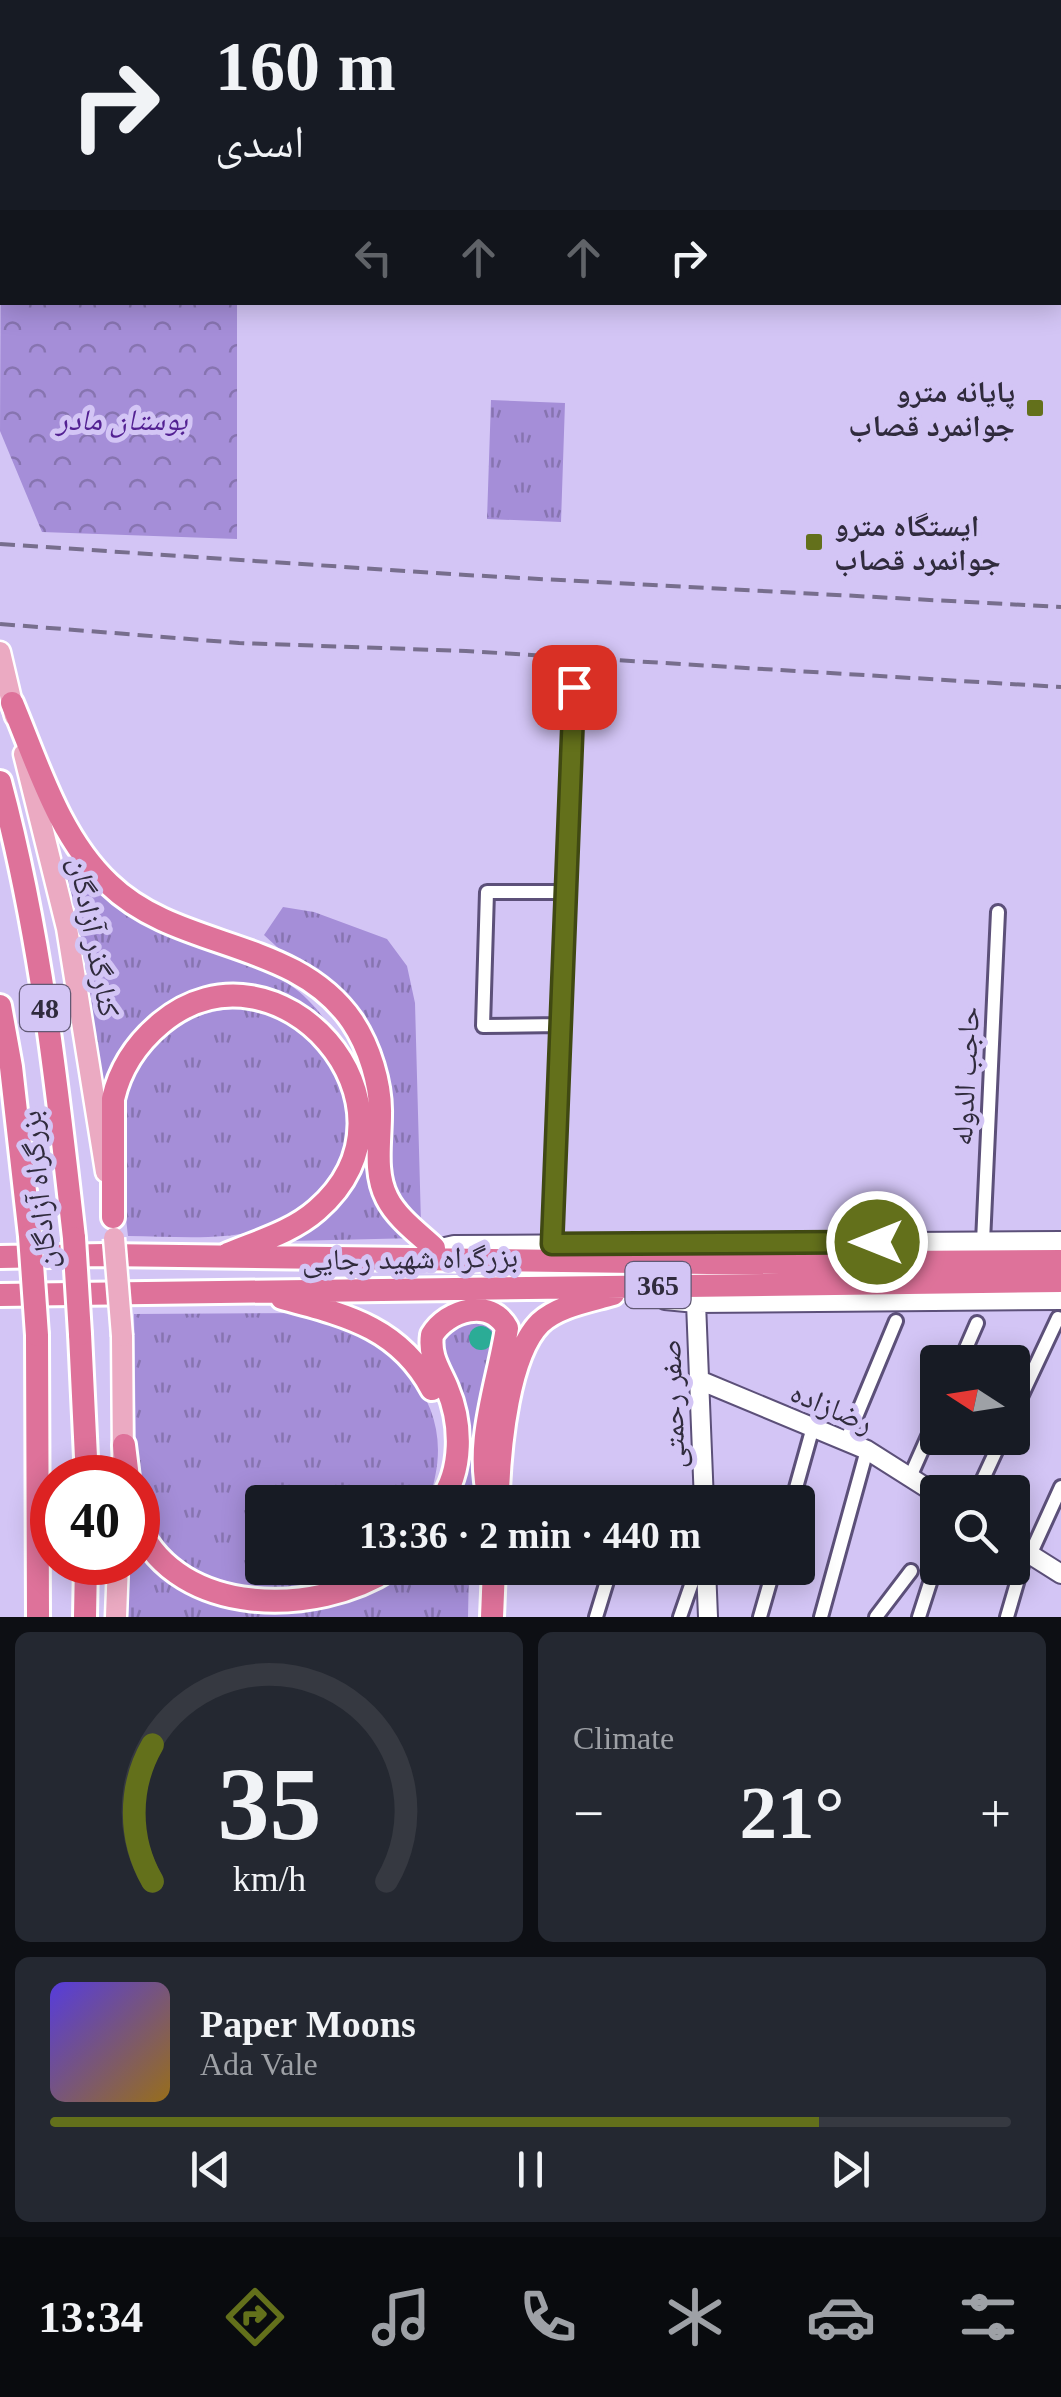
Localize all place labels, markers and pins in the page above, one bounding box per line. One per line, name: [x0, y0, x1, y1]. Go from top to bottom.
place label: پایانه مترو جوانمرد قصاب: [848, 375, 1015, 443]
marker: پایانه مترو جوانمرد قصاب: [1024, 397, 1046, 419]
place label: ایستگاه مترو جوانمرد قصاب: [834, 509, 1001, 577]
marker: ایستگاه مترو جوانمرد قصاب: [803, 531, 825, 553]
pin: [532, 645, 617, 730]

